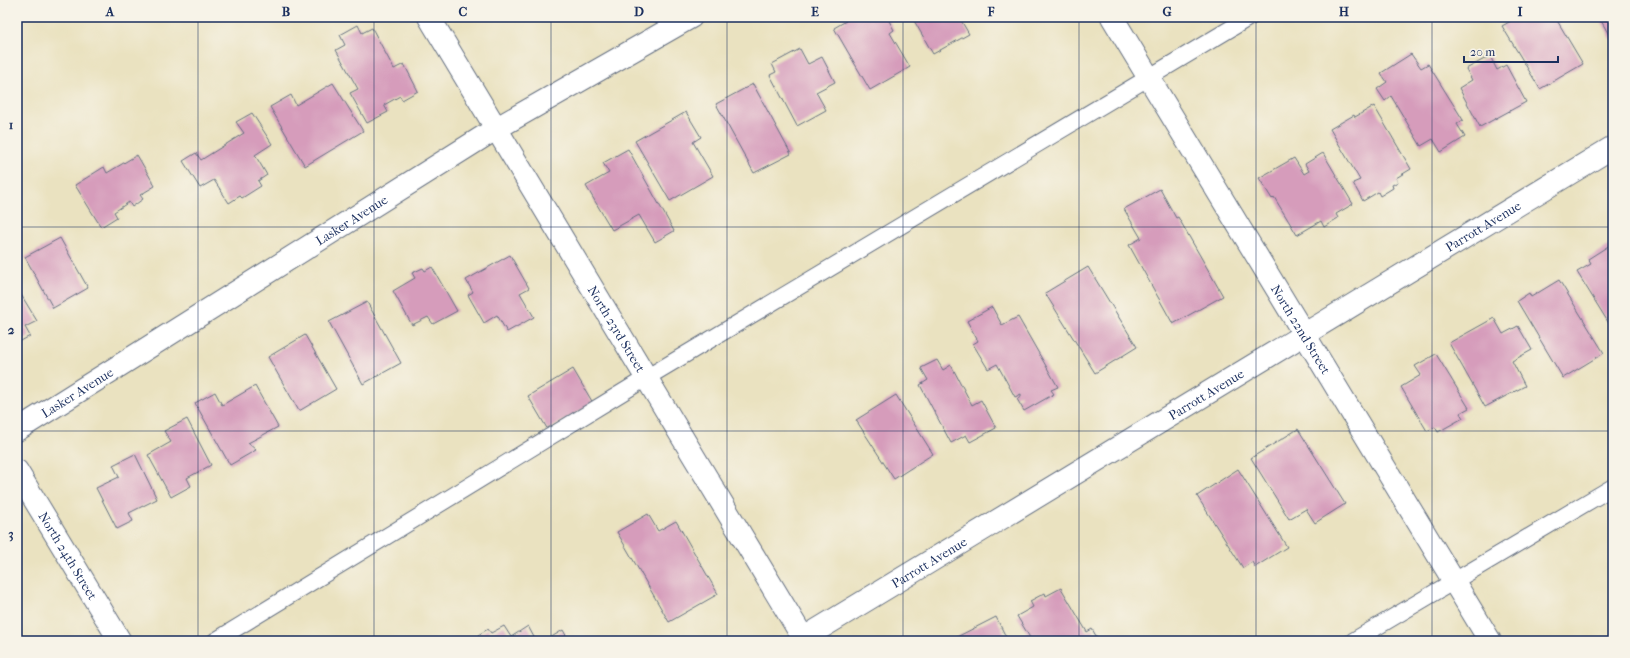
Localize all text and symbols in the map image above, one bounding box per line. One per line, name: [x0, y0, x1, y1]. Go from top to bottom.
text: A: [105, 4, 115, 19]
text: B: [282, 4, 291, 19]
text: C: [459, 4, 468, 19]
text: D: [634, 4, 644, 19]
text: E: [811, 4, 819, 19]
text: F: [987, 4, 995, 19]
text: G: [1162, 4, 1172, 19]
text: H: [1339, 4, 1350, 19]
text: I: [1517, 4, 1523, 19]
scale bar: [1464, 38, 1558, 64]
text: 20 m: [1470, 45, 1495, 59]
text: 1: [9, 117, 14, 132]
street label: Lasker Avenue: [313, 192, 391, 248]
street label: Parrott Avenue: [1443, 198, 1524, 255]
street label: North 22nd Street: [1268, 282, 1334, 377]
street label: North 23rd Street: [585, 283, 648, 375]
text: 2: [8, 322, 15, 337]
street label: Lasker Avenue: [39, 364, 117, 421]
street label: Parrott Avenue: [1166, 366, 1247, 423]
street label: North 24th Street: [36, 509, 100, 603]
text: 3: [8, 526, 14, 542]
street label: Parrott Avenue: [889, 534, 970, 591]

